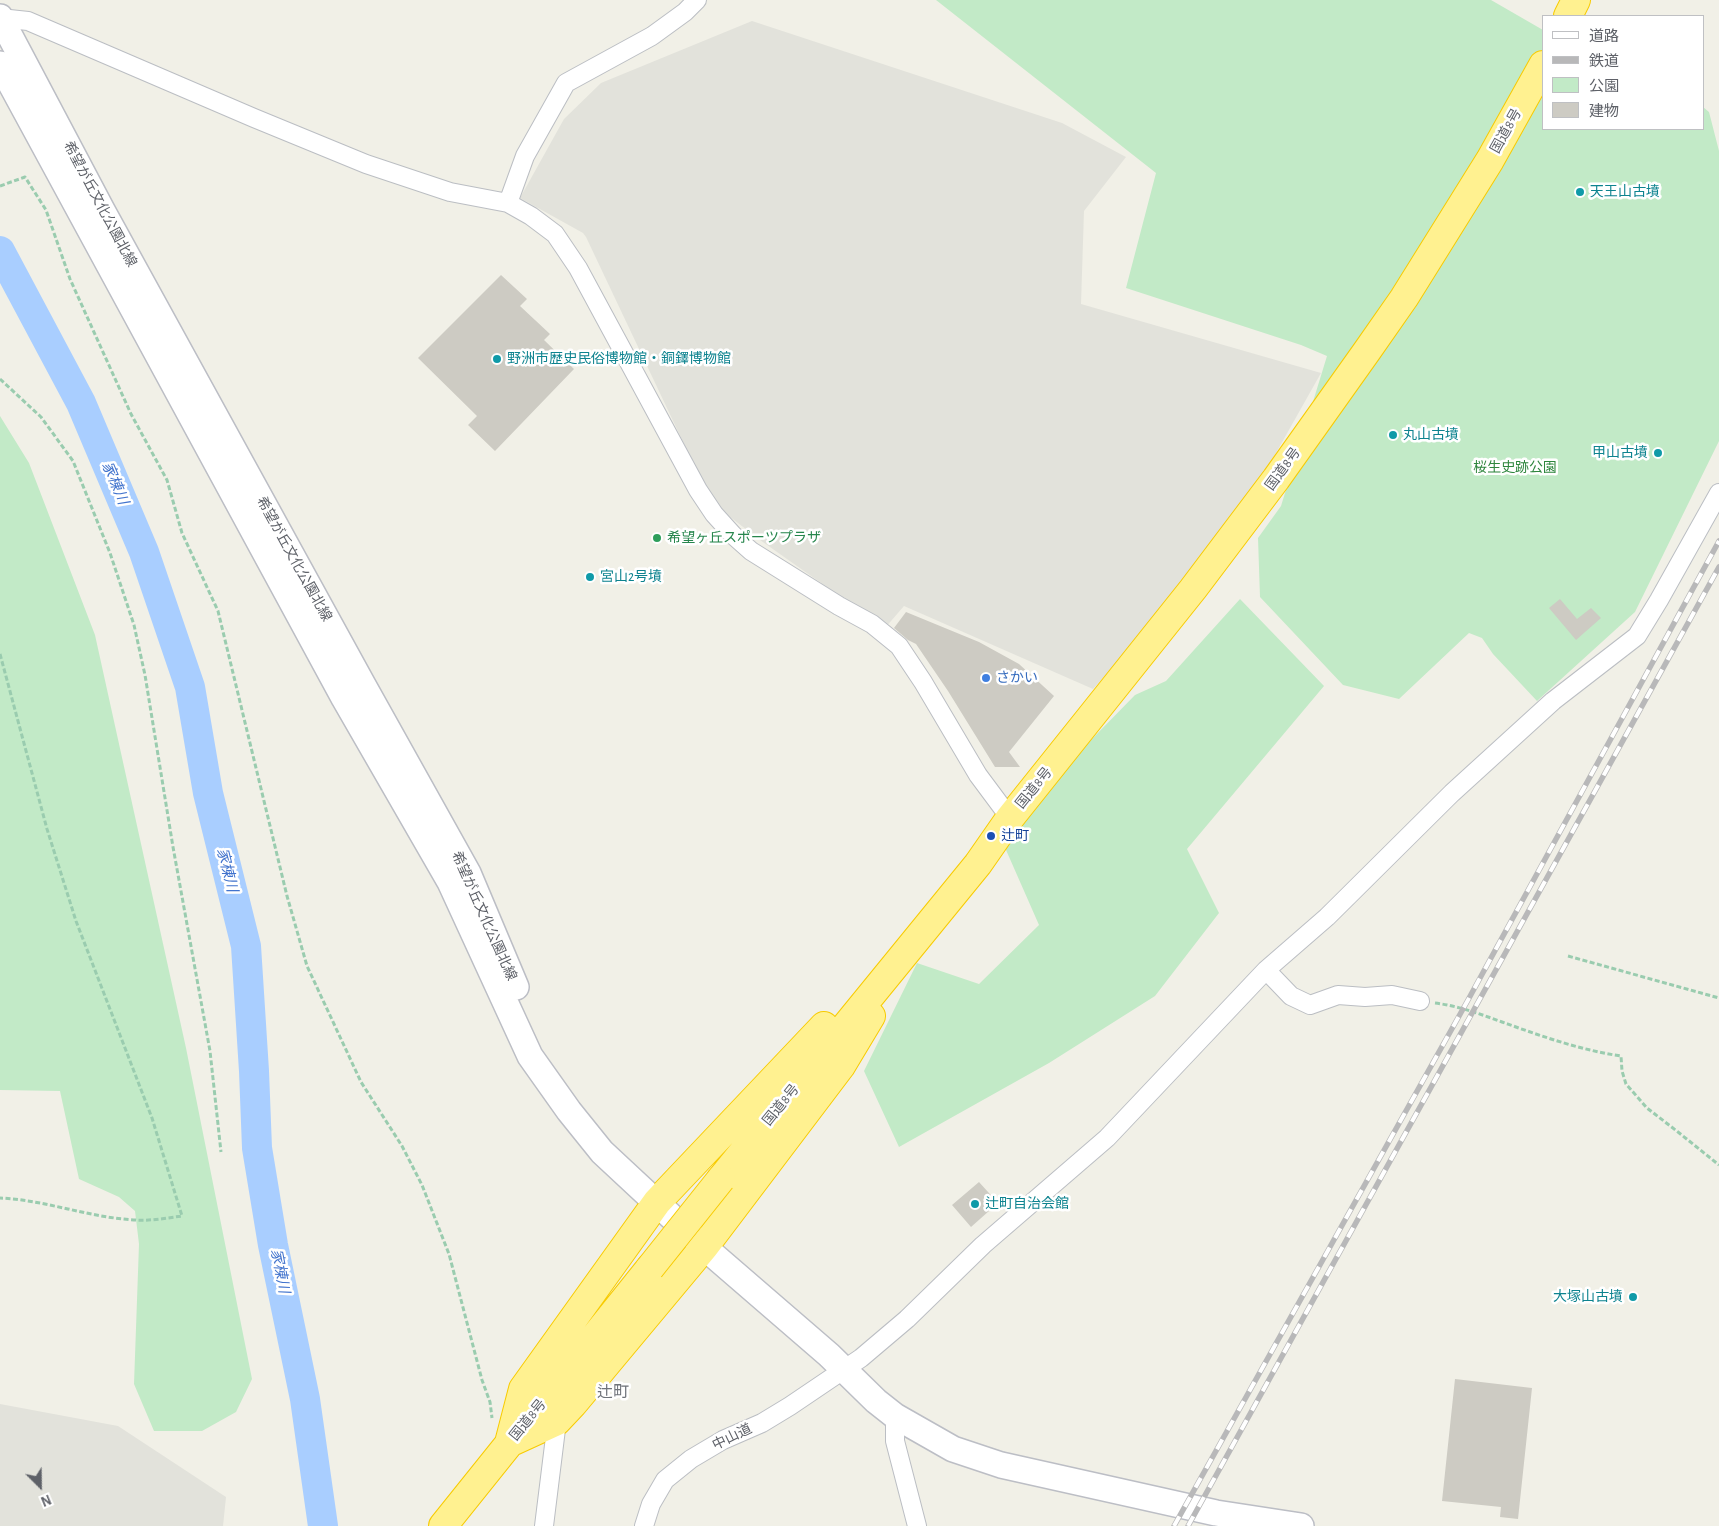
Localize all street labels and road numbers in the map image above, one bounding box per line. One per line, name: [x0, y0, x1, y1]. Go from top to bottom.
street label: 国道8号: [1487, 106, 1525, 156]
street label: 希望が丘文化公園北線: [60, 138, 140, 270]
street label: 国道8号: [1262, 444, 1304, 494]
street label: 希望が丘文化公園北線: [253, 494, 335, 624]
street label: 国道8号: [1012, 764, 1056, 812]
street label: 希望が丘文化公園北線: [448, 849, 520, 983]
street label: 国道8号: [759, 1081, 803, 1129]
street label: 国道8号: [506, 1396, 550, 1444]
street label: 中山道: [709, 1420, 755, 1454]

